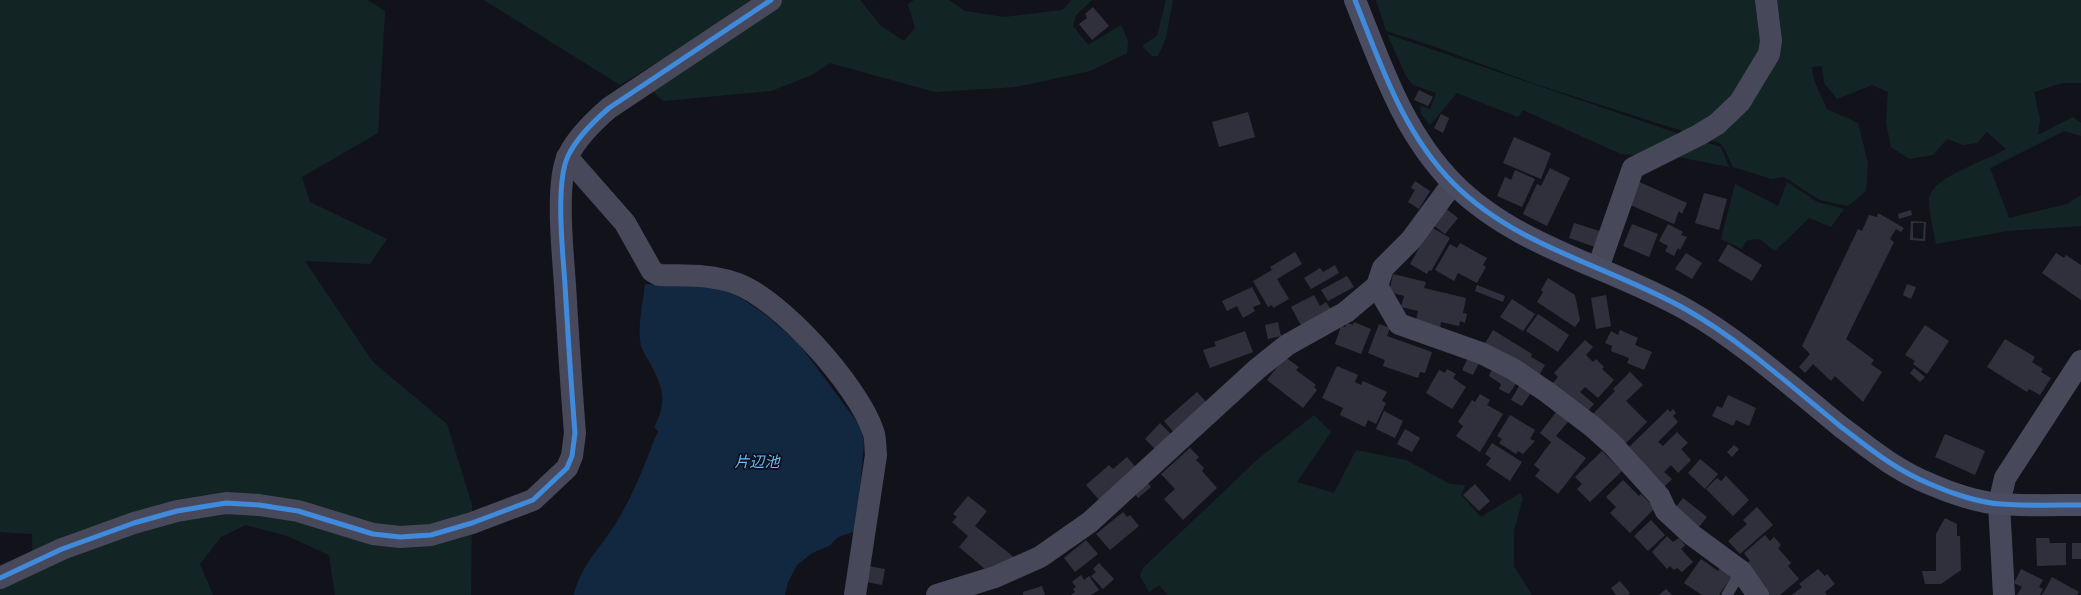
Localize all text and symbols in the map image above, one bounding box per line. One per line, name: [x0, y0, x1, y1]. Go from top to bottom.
water label: 片辺池: [735, 454, 779, 472]

